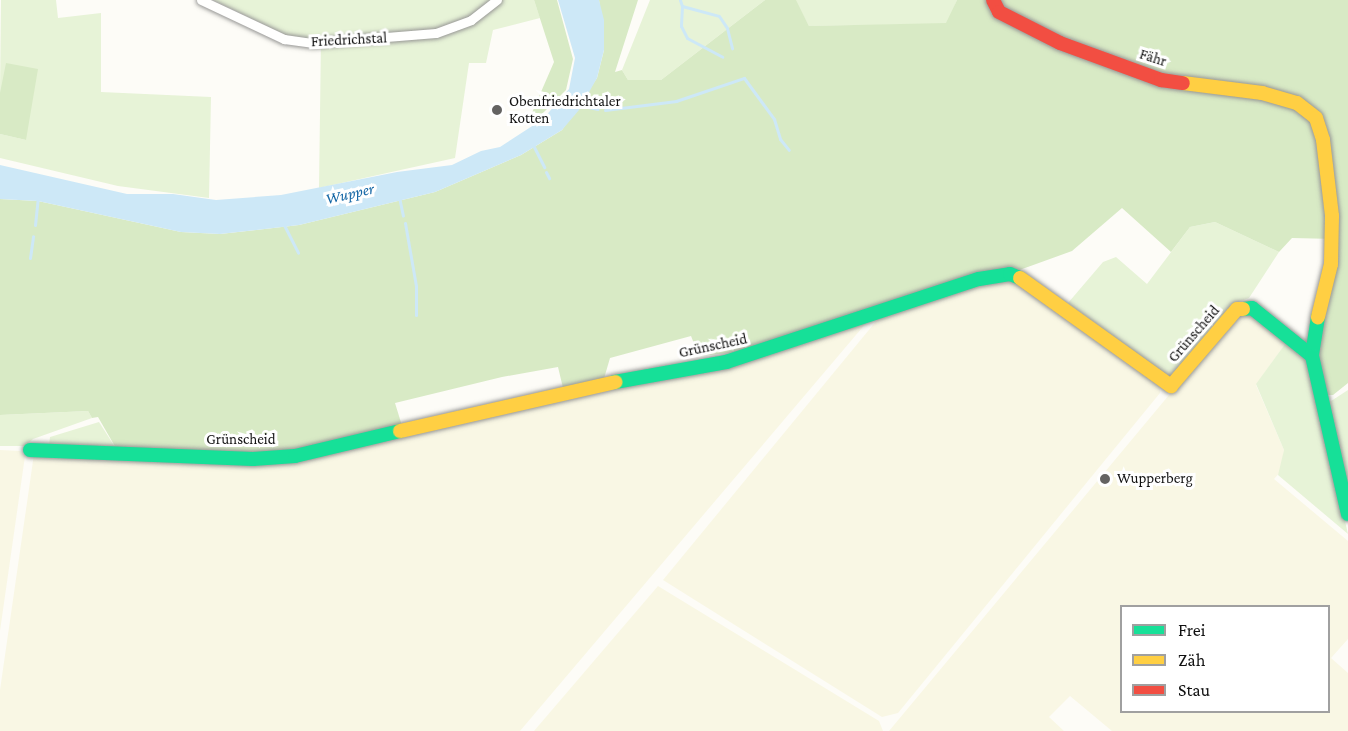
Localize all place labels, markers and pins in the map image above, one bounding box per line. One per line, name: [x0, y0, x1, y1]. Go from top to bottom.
place label: Obenfriedrichtaler Kotten: [509, 92, 621, 127]
marker: Obenfriedrichtaler Kotten: [490, 103, 504, 117]
place label: Wupperberg: [1117, 470, 1193, 488]
marker: Wupperberg: [1098, 472, 1112, 486]

